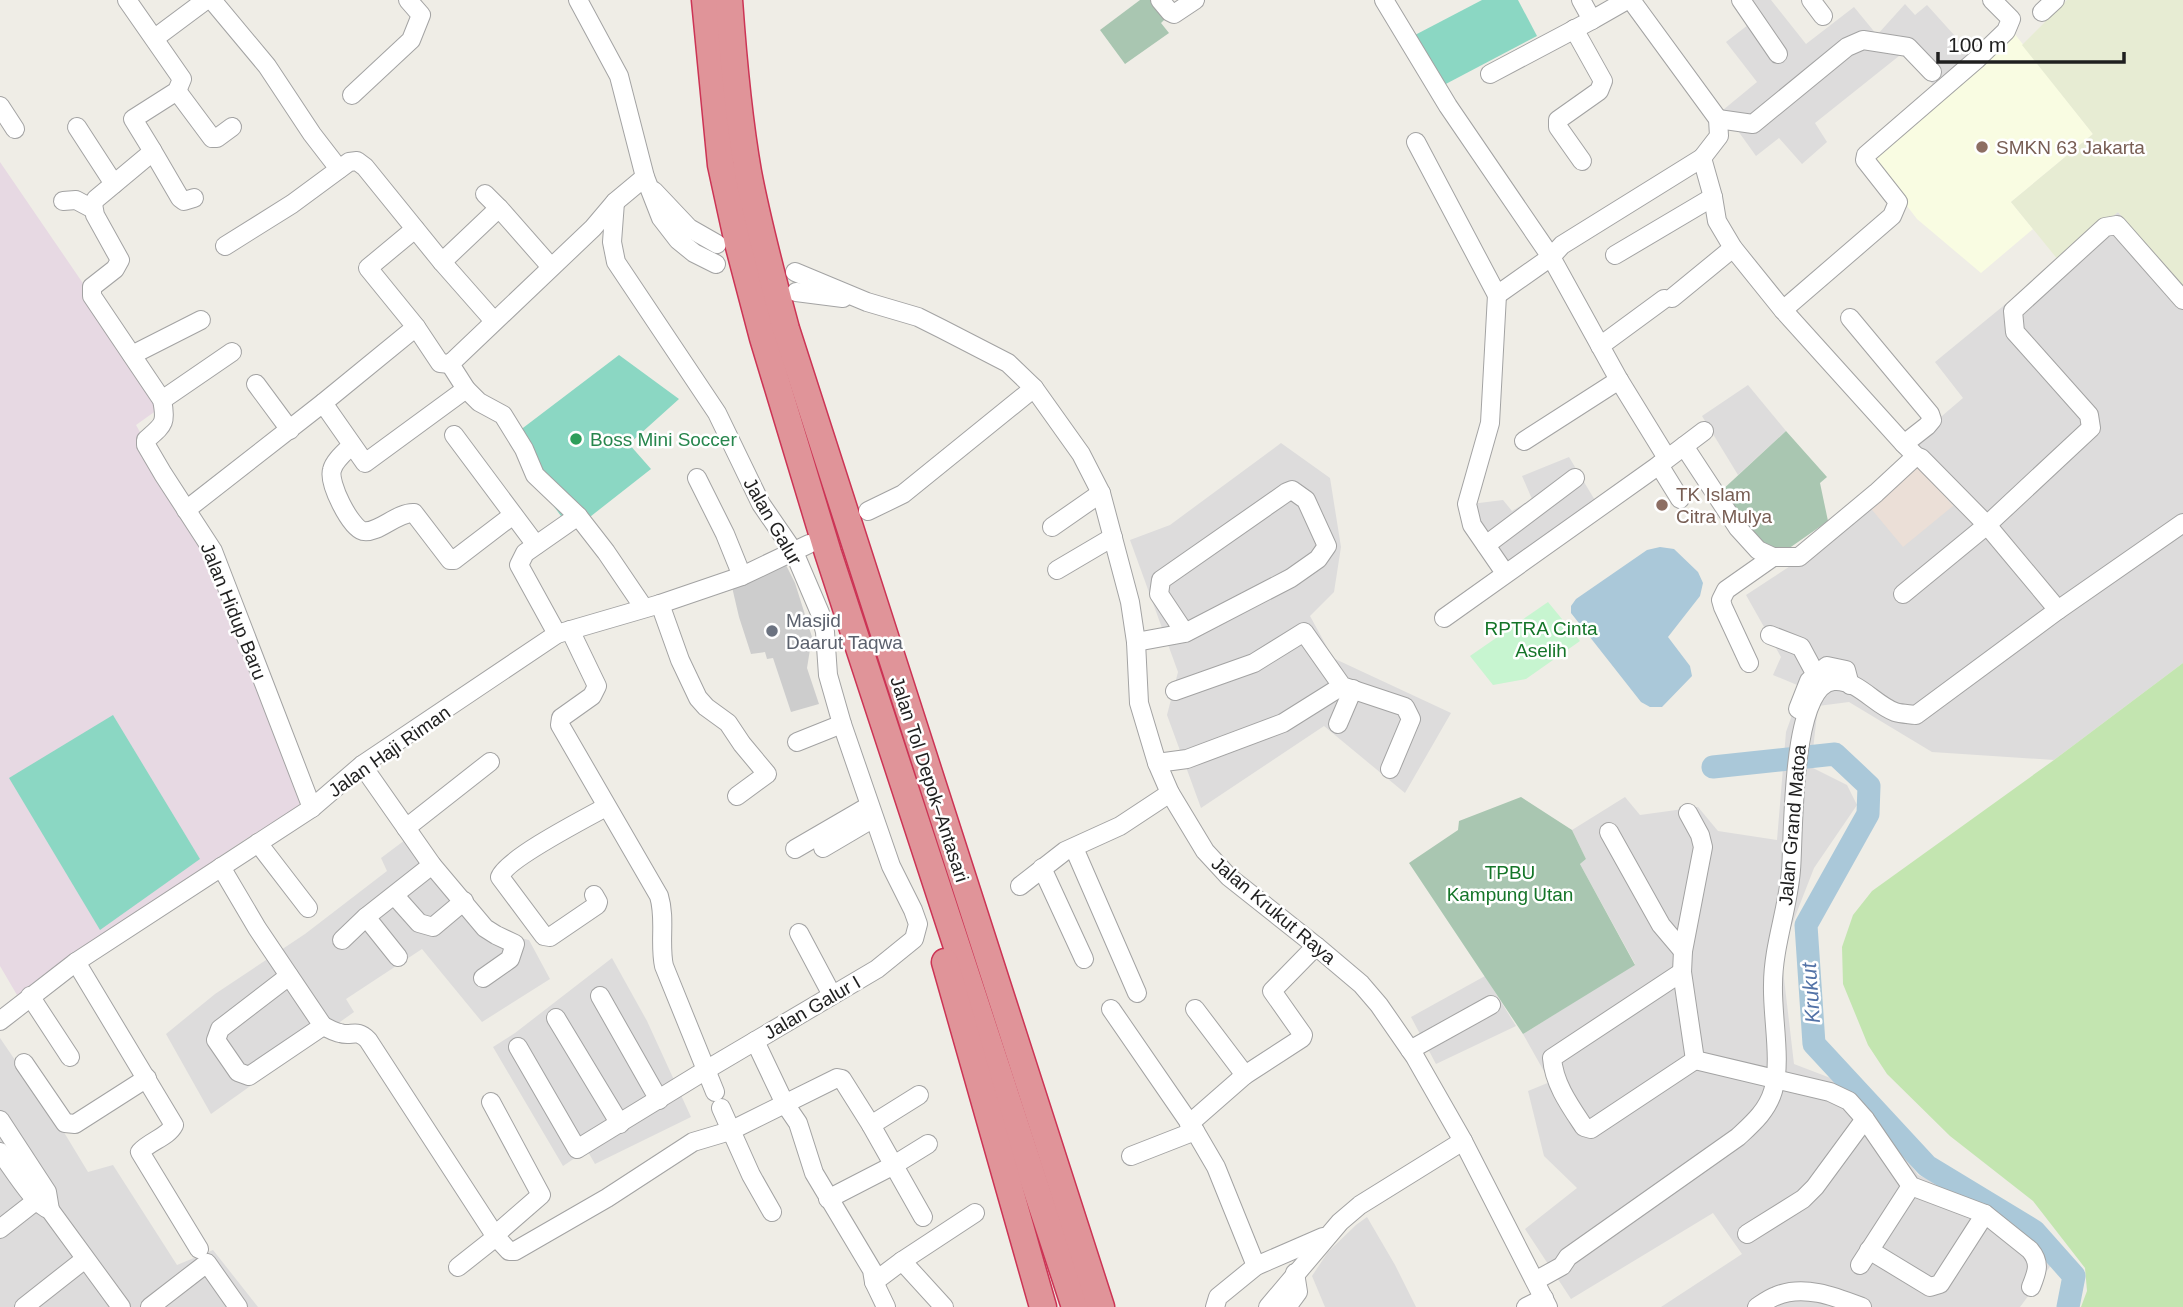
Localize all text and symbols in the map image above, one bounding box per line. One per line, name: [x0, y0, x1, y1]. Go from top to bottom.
scale bar: [1938, 21, 2124, 65]
text: 100 m: [1948, 33, 2006, 56]
place label: SMKN 63 Jakarta: [1996, 137, 2145, 158]
marker: SMKN 63 Jakarta: [1974, 139, 1990, 155]
place label: Boss Mini Soccer: [590, 429, 737, 450]
marker: Boss Mini Soccer: [568, 431, 584, 447]
street label: Jalan Galur: [739, 474, 806, 569]
place label: TK Islam Citra Mulya: [1676, 484, 1773, 527]
marker: TK Islam Citra Mulya: [1654, 497, 1670, 513]
street label: Jalan Hidup Baru: [196, 540, 271, 683]
place label: Masjid Daarut Taqwa: [786, 610, 903, 653]
park label: RPTRA Cinta Aselih: [1485, 618, 1598, 661]
marker: Masjid Daarut Taqwa: [764, 623, 780, 639]
street label: Jalan Tol Depok–Antasari: [886, 674, 973, 885]
street label: Jalan Haji Riman: [324, 702, 454, 801]
street label: Jalan Grand Matoa: [1775, 743, 1810, 906]
street label: Jalan Krukut Raya: [1207, 852, 1340, 969]
park label: TPBU Kampung Utan: [1447, 862, 1573, 905]
water label: Krukut: [1797, 961, 1824, 1024]
street label: Jalan Galur I: [760, 971, 864, 1043]

